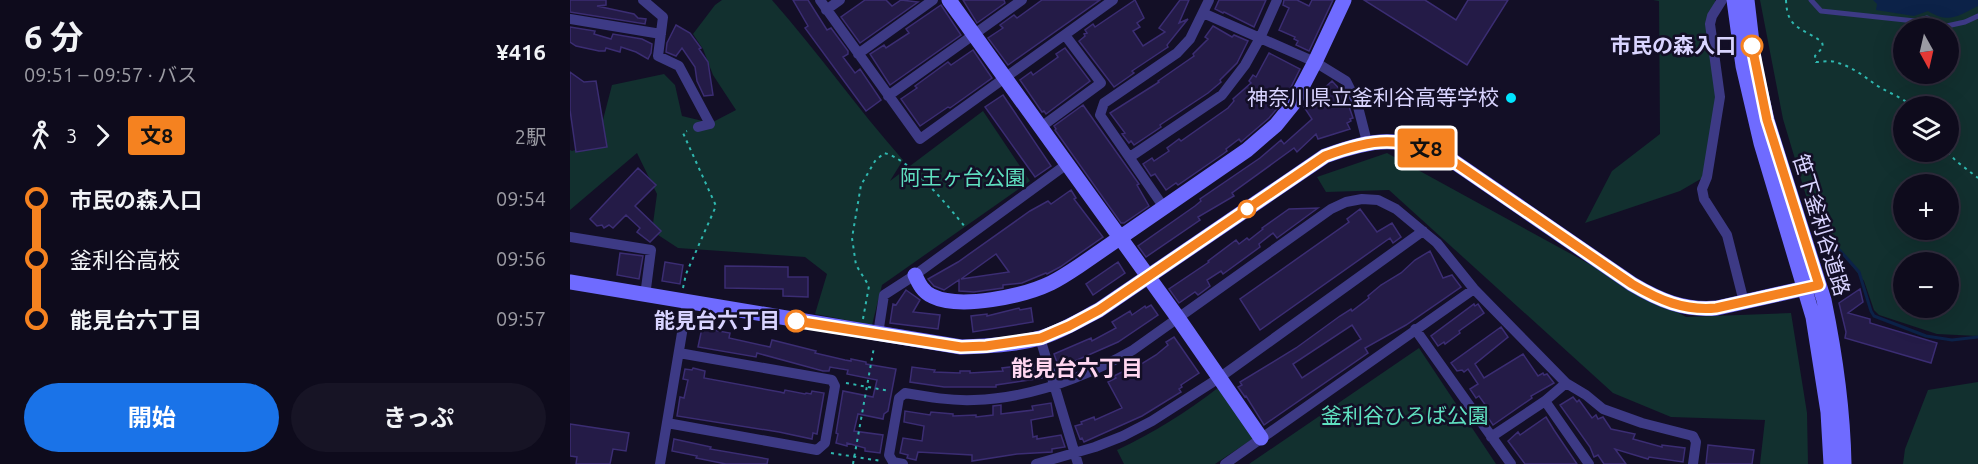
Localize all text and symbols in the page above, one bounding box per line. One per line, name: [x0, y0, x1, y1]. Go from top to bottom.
text: 6 分: [24, 18, 83, 55]
north arrow: [1893, 18, 1959, 84]
map controls: [1893, 18, 1959, 318]
place label: 市民の森入口: [1610, 33, 1736, 57]
marker: 市民の森入口: [1741, 35, 1763, 57]
text: ¥416: [496, 39, 546, 64]
text: 09:51 – 09:57 · バス: [24, 63, 197, 86]
place label: 神奈川県立釜利谷高等学校: [1247, 85, 1499, 109]
marker: 神奈川県立釜利谷高等学校: [1504, 91, 1518, 105]
button: layers: [1893, 96, 1959, 162]
icon: walk: [24, 119, 57, 152]
icon: forward: [86, 119, 119, 152]
text: 文8: [140, 123, 173, 147]
text: 3: [66, 124, 77, 147]
text: 2駅: [515, 125, 546, 148]
line badge: 文8: [1399, 128, 1453, 168]
text: 文8: [1410, 136, 1442, 160]
street label: 笹下釜利谷道路: [1789, 151, 1855, 299]
park label: 阿王ヶ台公園: [900, 165, 1026, 189]
button: +: [1893, 174, 1959, 240]
text: 市民の森入口: [70, 187, 202, 212]
text: 09:54: [496, 187, 546, 210]
unlabelled marker: [1238, 200, 1256, 218]
text: 釜利谷高校: [70, 247, 180, 272]
text: 09:56: [496, 247, 546, 270]
button: −: [1893, 252, 1959, 318]
text: 能見台六丁目: [70, 307, 202, 332]
text: 09:57: [496, 307, 546, 330]
place label: 能見台六丁目: [654, 308, 780, 332]
marker: 能見台六丁目: [785, 310, 807, 332]
district label: 能見台六丁目: [1011, 355, 1143, 380]
button: 開始: [24, 383, 279, 452]
button: きっぷ: [291, 383, 546, 452]
park label: 釜利谷ひろば公園: [1321, 403, 1489, 427]

